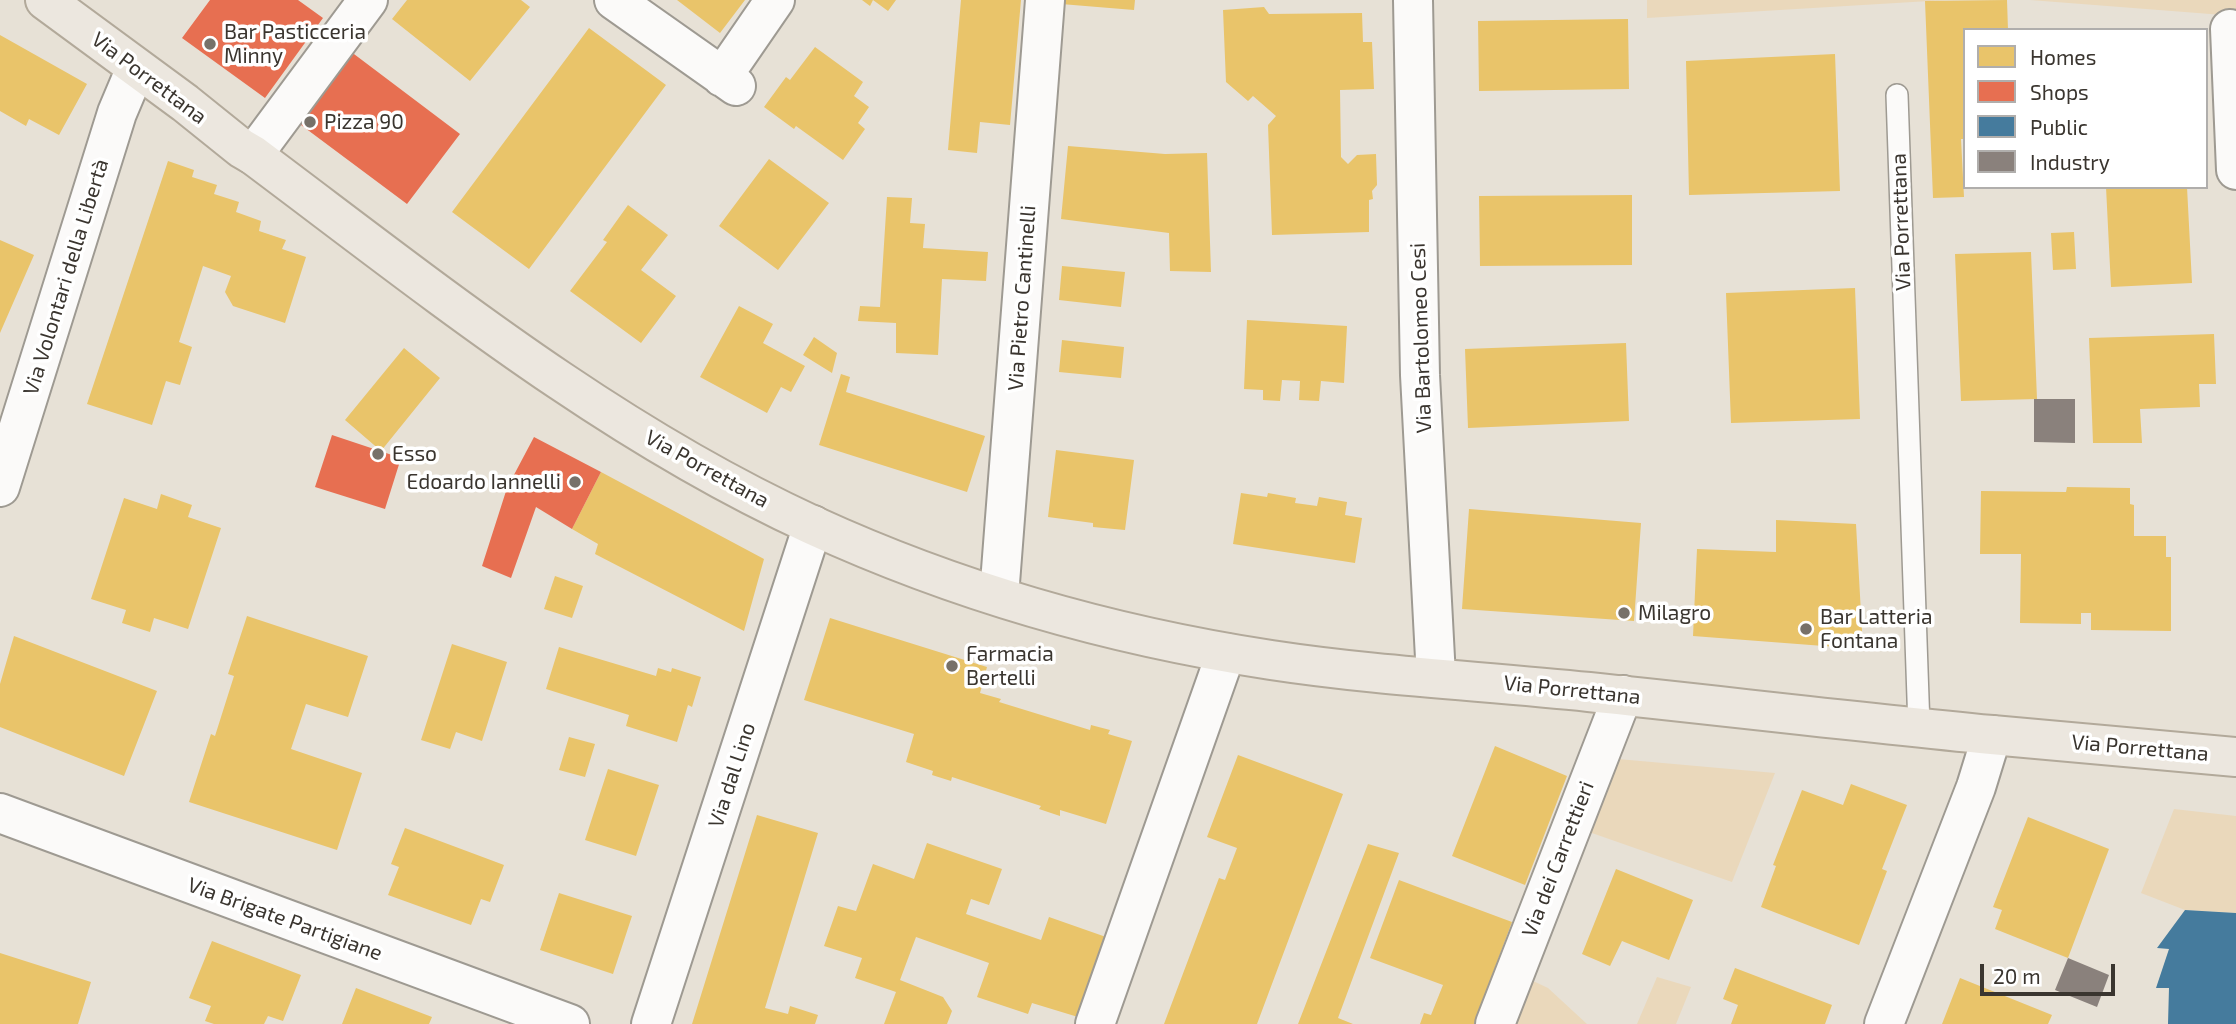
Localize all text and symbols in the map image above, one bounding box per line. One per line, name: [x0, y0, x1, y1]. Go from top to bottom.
place label: Bar Pasticceria Minny: [224, 19, 366, 69]
street label: Via Porrettana: [87, 27, 211, 129]
legend: [1963, 28, 2208, 189]
marker: Bar Pasticceria Minny: [202, 36, 218, 52]
text: Homes: [2030, 44, 2096, 69]
text: Shops: [2030, 79, 2089, 104]
place label: Pizza 90: [324, 109, 404, 135]
marker: Pizza 90: [302, 114, 318, 130]
text: Public: [2030, 114, 2088, 139]
text: Industry: [2030, 149, 2110, 174]
street label: Via Porrettana: [1886, 153, 1916, 291]
street label: Via Volontari della Libertà: [18, 156, 114, 398]
street label: Via Pietro Cantinelli: [1003, 204, 1041, 392]
street label: Via Bartolomeo Cesi: [1405, 242, 1437, 434]
street label: Via Porrettana: [641, 425, 773, 513]
place label: Esso: [392, 441, 437, 467]
marker: Esso: [370, 446, 386, 462]
place label: Edoardo Iannelli: [407, 469, 561, 495]
marker: Edoardo Iannelli: [567, 474, 583, 490]
place label: Milagro: [1638, 600, 1711, 626]
place label: Bar Latteria Fontana: [1820, 604, 1932, 654]
marker: Milagro: [1616, 605, 1632, 621]
marker: Bar Latteria Fontana: [1798, 621, 1814, 637]
place label: Farmacia Bertelli: [966, 641, 1054, 691]
marker: Farmacia Bertelli: [944, 658, 960, 674]
street label: Via Porrettana: [1502, 670, 1642, 710]
street label: Via dal Lino: [703, 719, 761, 831]
street label: Via Porrettana: [2070, 729, 2210, 767]
street label: Via dei Carrettieri: [1517, 778, 1599, 940]
street label: Via Brigate Partigiane: [184, 872, 386, 966]
scale bar: [1984, 950, 2119, 994]
text: 20 m: [1993, 963, 2041, 988]

